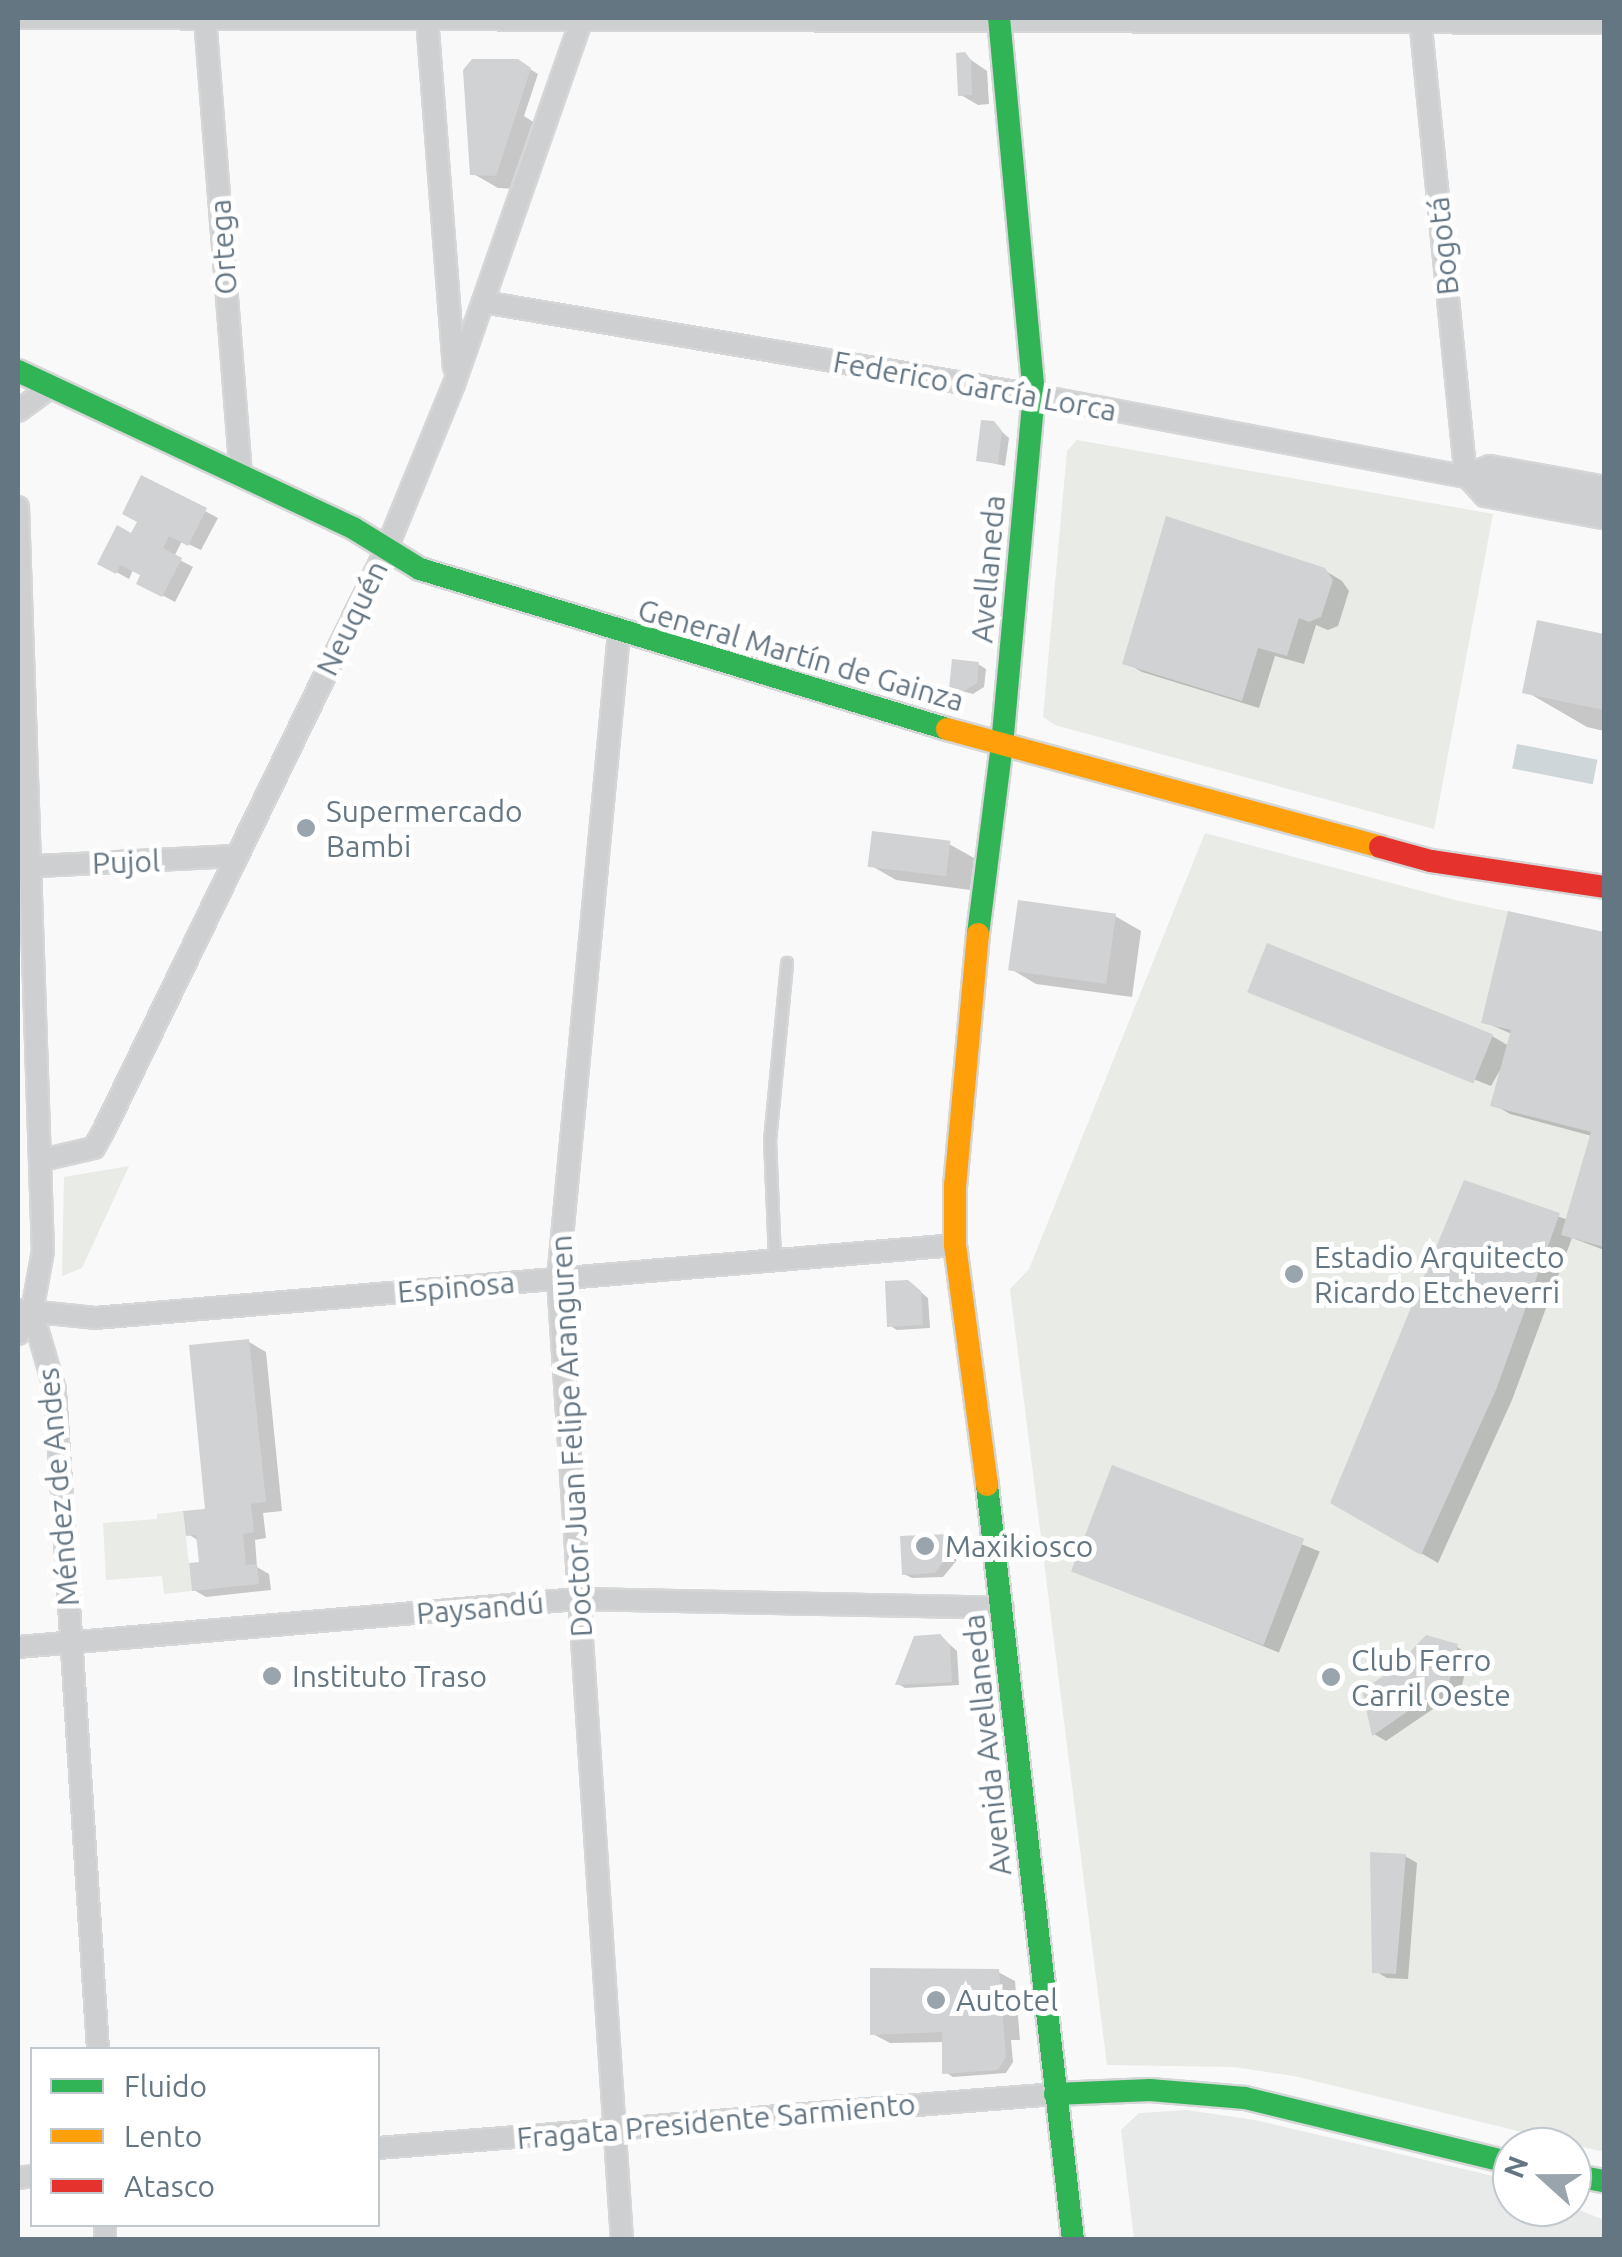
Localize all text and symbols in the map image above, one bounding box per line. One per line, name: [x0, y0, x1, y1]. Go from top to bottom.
street label: Bogotá: [1420, 195, 1466, 297]
street label: Ortega: [202, 198, 244, 296]
street label: Federico García Lorca: [831, 343, 1119, 429]
street label: Avellaneda: [964, 494, 1012, 644]
street label: Neuquén: [309, 555, 395, 681]
street label: General Martín de Gainza: [634, 591, 968, 719]
place label: Supermercado Bambi: [326, 793, 522, 864]
marker: Supermercado Bambi: [295, 817, 317, 839]
street label: Pujol: [92, 843, 160, 881]
street label: Doctor Juan Felipe Aranguren: [542, 1234, 600, 1638]
place label: Estadio Arquitecto Ricardo Etcheverri: [1314, 1239, 1565, 1310]
marker: Estadio Arquitecto Ricardo Etcheverri: [1283, 1263, 1305, 1285]
street label: Espinosa: [396, 1264, 516, 1310]
street label: Méndez de Andes: [30, 1366, 86, 1608]
place label: Maxikiosco: [945, 1528, 1093, 1564]
marker: Maxikiosco: [914, 1535, 936, 1557]
street label: Paysandú: [415, 1585, 545, 1631]
street label: Avenida Avellaneda: [955, 1613, 1019, 1877]
place label: Club Ferro Carril Oeste: [1351, 1642, 1511, 1712]
place label: Instituto Traso: [292, 1658, 487, 1694]
marker: Instituto Traso: [261, 1665, 283, 1687]
marker: Club Ferro Carril Oeste: [1320, 1666, 1342, 1688]
place label: Autotel: [956, 1982, 1058, 2018]
marker: Autotel: [925, 1989, 947, 2011]
legend: [30, 2047, 380, 2227]
text: Fluido: [124, 2069, 207, 2103]
street label: Fragata Presidente Sarmiento: [515, 2086, 917, 2156]
text: Lento: [124, 2119, 202, 2153]
north arrow: [1492, 2127, 1592, 2227]
text: N: [1497, 2151, 1534, 2182]
text: Atasco: [124, 2169, 215, 2203]

